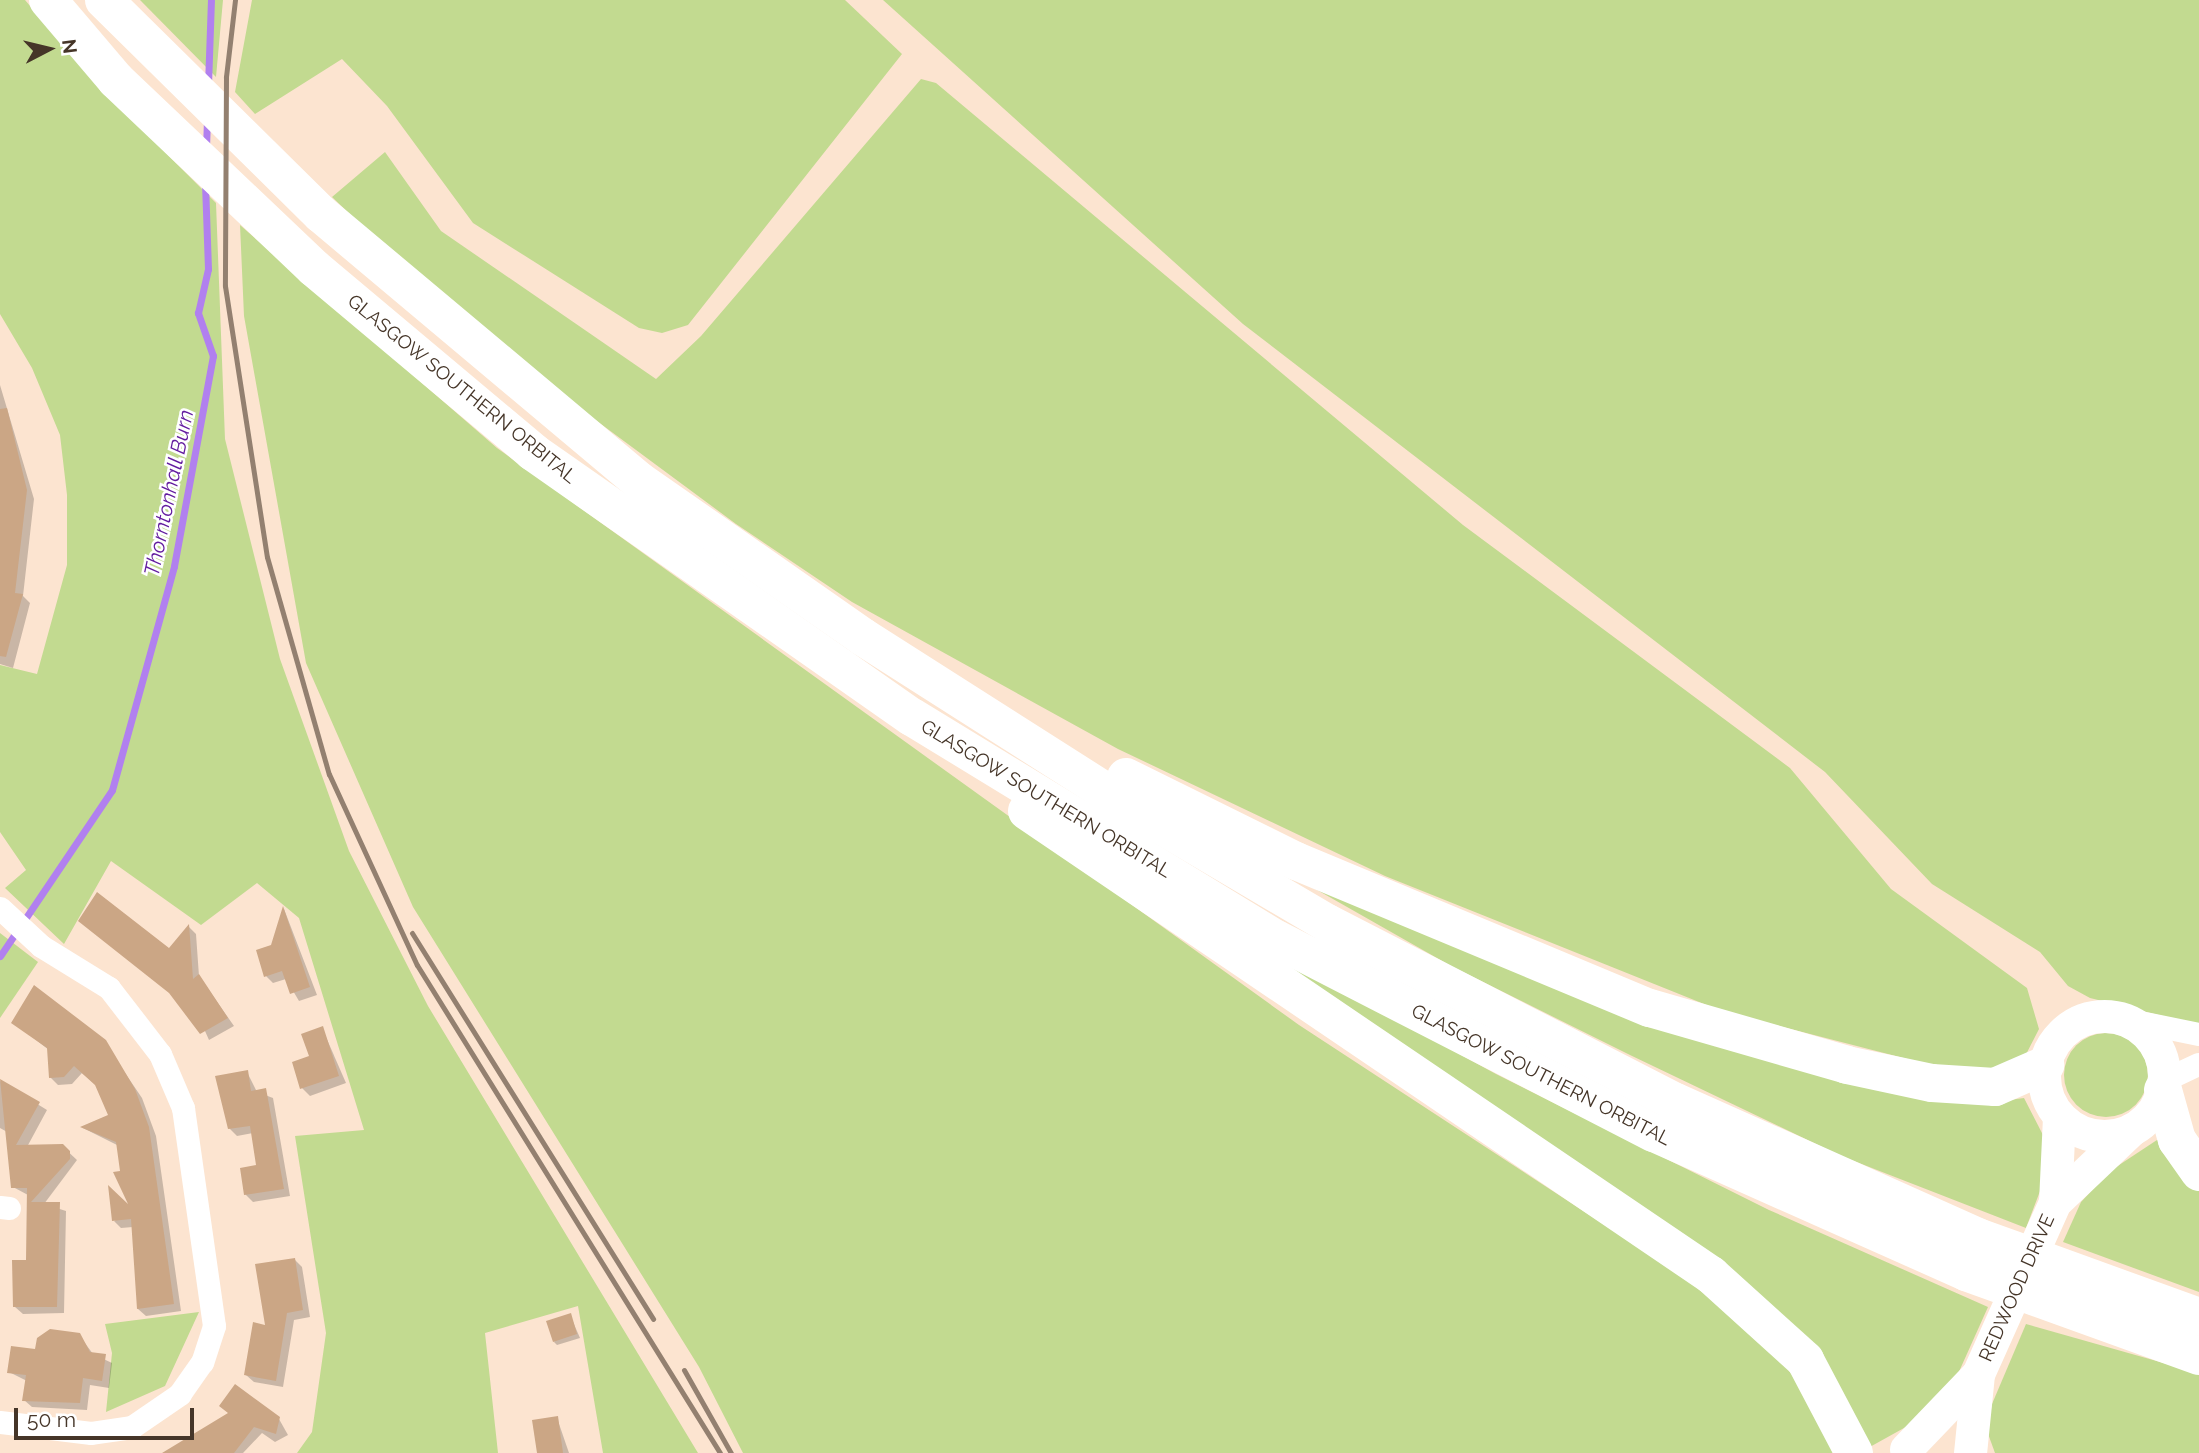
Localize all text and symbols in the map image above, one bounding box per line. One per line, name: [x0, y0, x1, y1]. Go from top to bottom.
north arrow: [14, 14, 84, 84]
text: N: [58, 38, 82, 55]
street label: GLASGOW SOUTHERN ORBITAL: [343, 289, 581, 489]
water label: Thorntonhall Burn: [139, 407, 199, 579]
street label: GLASGOW SOUTHERN ORBITAL: [916, 715, 1176, 883]
street label: GLASGOW SOUTHERN ORBITAL: [1407, 999, 1675, 1151]
street label: REDWOOD DRIVE: [1974, 1211, 2060, 1365]
scale bar: [18, 1394, 198, 1438]
text: 50 m: [27, 1407, 76, 1432]

